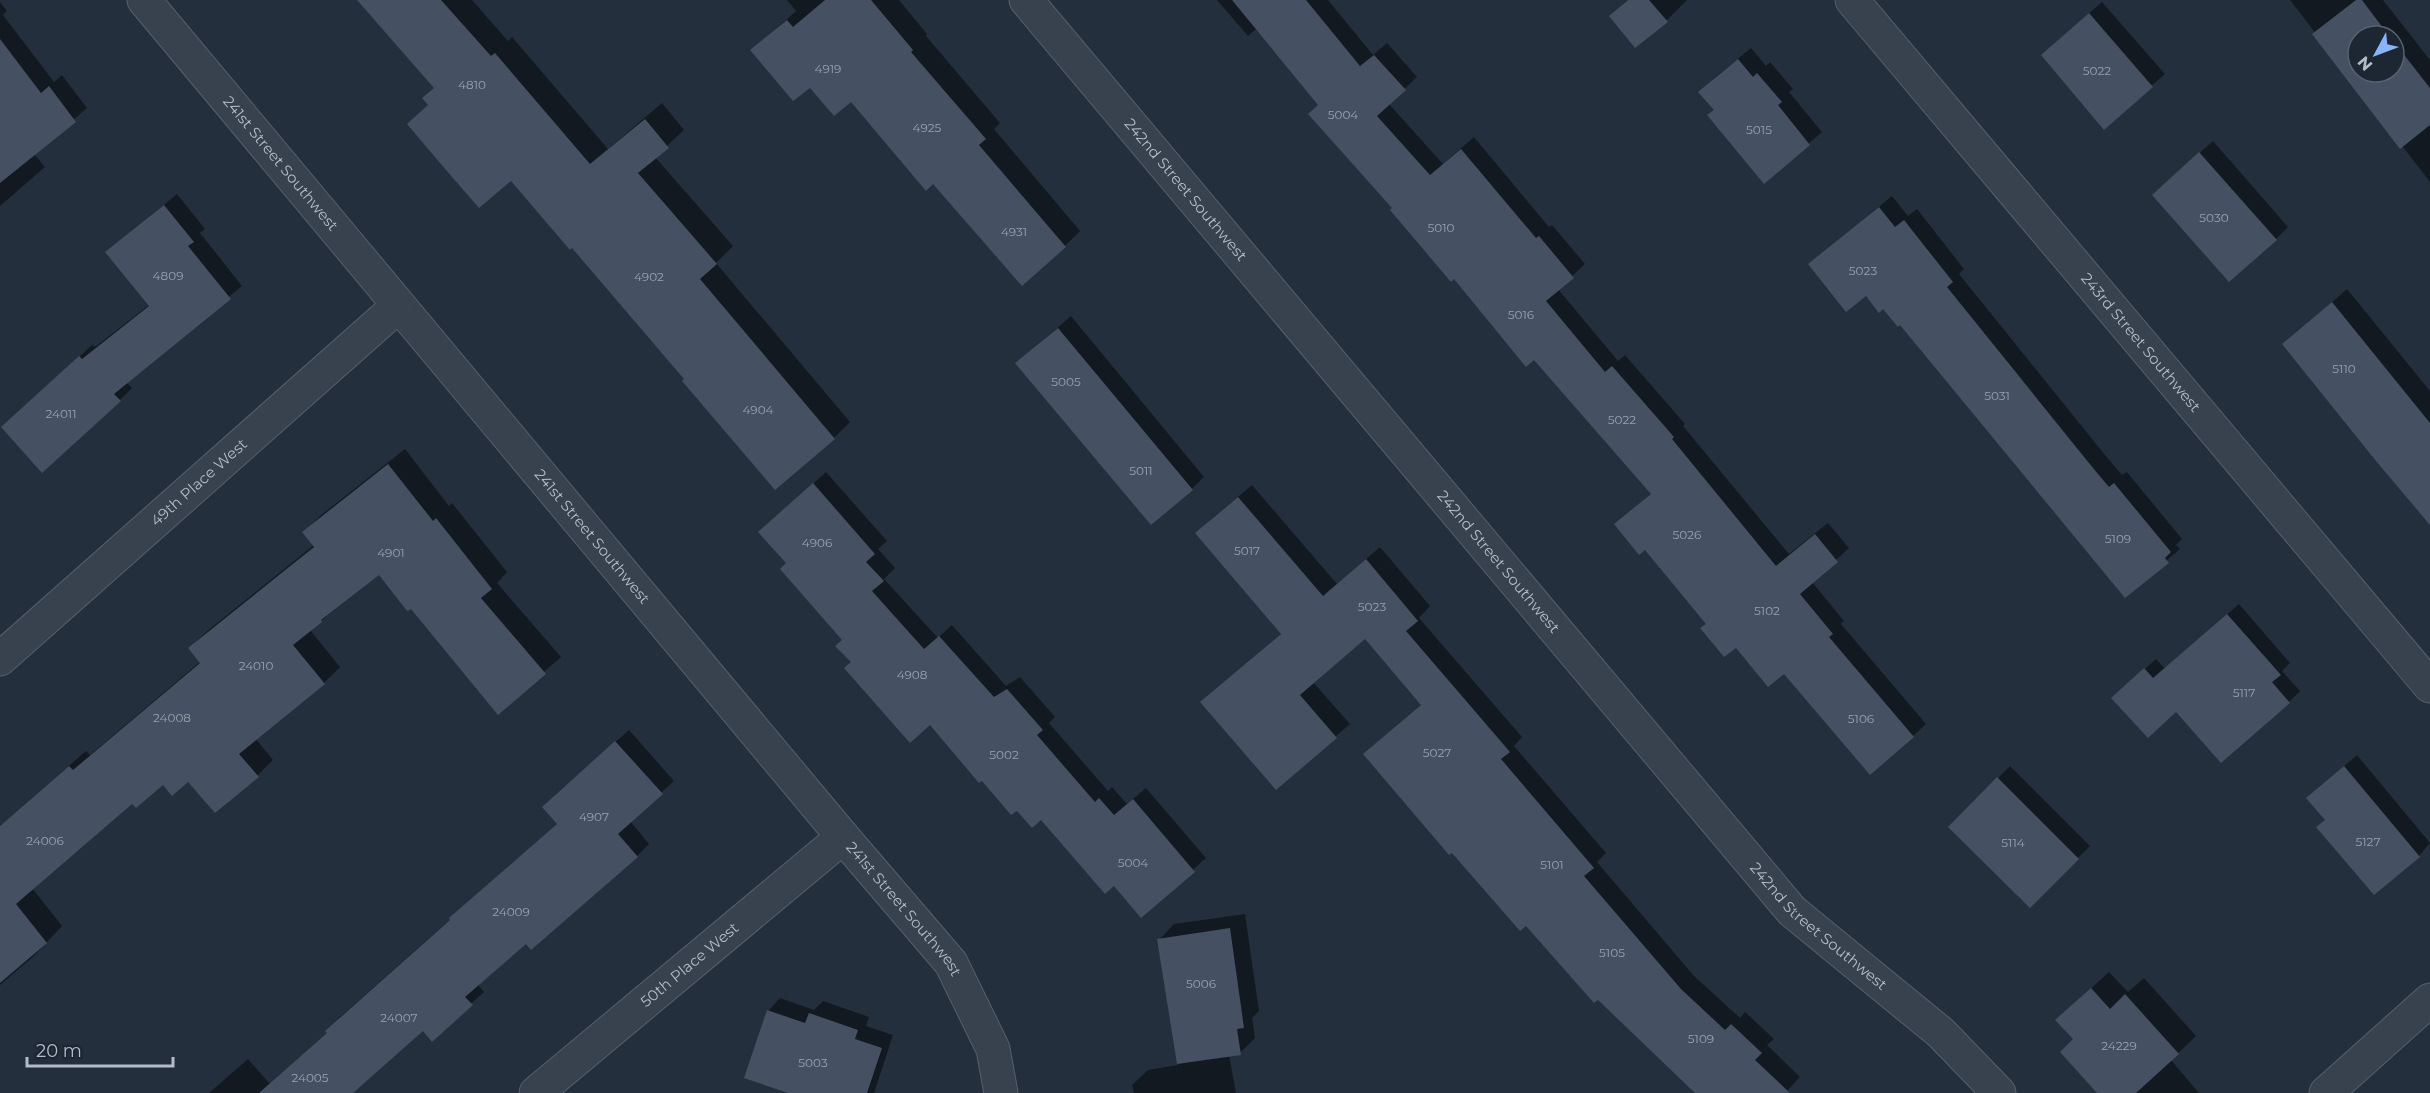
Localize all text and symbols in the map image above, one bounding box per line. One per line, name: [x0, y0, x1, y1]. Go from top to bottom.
north arrow: [2346, 24, 2406, 84]
text: N: [2354, 52, 2376, 75]
house number: 4919: [815, 61, 841, 76]
house number: 5022: [2083, 63, 2111, 78]
house number: 4810: [458, 77, 486, 92]
street label: 241st Street Southwest: [219, 92, 343, 235]
house number: 5004: [1328, 107, 1358, 122]
street label: 242nd Street Southwest: [1121, 114, 1251, 265]
house number: 4925: [913, 120, 942, 135]
house number: 5015: [1746, 122, 1772, 137]
house number: 5030: [2199, 210, 2229, 225]
house number: 5010: [1427, 220, 1455, 235]
house number: 4931: [1001, 224, 1027, 239]
house number: 5023: [1849, 263, 1877, 278]
house number: 4809: [153, 268, 183, 283]
house number: 4902: [634, 269, 664, 284]
street label: 243rd Street Southwest: [2077, 269, 2205, 416]
house number: 5016: [1508, 307, 1534, 322]
house number: 5110: [2332, 361, 2356, 376]
house number: 5005: [1051, 374, 1081, 389]
house number: 5031: [1984, 388, 2010, 403]
house number: 4904: [742, 402, 774, 417]
house number: 24011: [45, 406, 77, 421]
house number: 5022: [1608, 412, 1636, 427]
street label: 49th Place West: [147, 434, 251, 530]
house number: 5011: [1129, 463, 1153, 478]
street label: 241st Street Southwest: [531, 465, 654, 608]
street label: 242nd Street Southwest: [1433, 486, 1564, 637]
house number: 5026: [1673, 527, 1701, 542]
house number: 5109: [2105, 531, 2131, 546]
house number: 4906: [802, 535, 832, 550]
house number: 5017: [1234, 543, 1260, 558]
house number: 4901: [377, 545, 405, 560]
house number: 5023: [1358, 599, 1386, 614]
house number: 5102: [1754, 603, 1780, 618]
house number: 24010: [239, 658, 273, 673]
house number: 4908: [897, 667, 928, 682]
house number: 5117: [2233, 685, 2255, 700]
house number: 24008: [153, 710, 191, 725]
house number: 5106: [1848, 711, 1874, 726]
house number: 5027: [1423, 745, 1451, 760]
house number: 5002: [989, 747, 1019, 762]
house number: 4907: [579, 809, 609, 824]
house number: 24006: [26, 833, 64, 848]
house number: 5127: [2356, 834, 2380, 849]
house number: 5114: [2001, 835, 2025, 850]
street label: 241st Street Southwest: [842, 838, 966, 979]
house number: 5004: [1118, 855, 1148, 870]
house number: 5101: [1540, 857, 1564, 872]
street label: 242nd Street Southwest: [1746, 858, 1891, 994]
house number: 24009: [492, 904, 530, 919]
street label: 50th Place West: [636, 918, 742, 1011]
house number: 5105: [1599, 945, 1625, 960]
house number: 5006: [1186, 976, 1216, 991]
house number: 24007: [380, 1010, 418, 1025]
scale bar: [27, 1030, 172, 1068]
house number: 5109: [1688, 1031, 1714, 1046]
house number: 24229: [2101, 1038, 2137, 1053]
text: 20 m: [36, 1040, 82, 1062]
house number: 5003: [798, 1055, 828, 1070]
house number: 24005: [291, 1070, 329, 1085]

